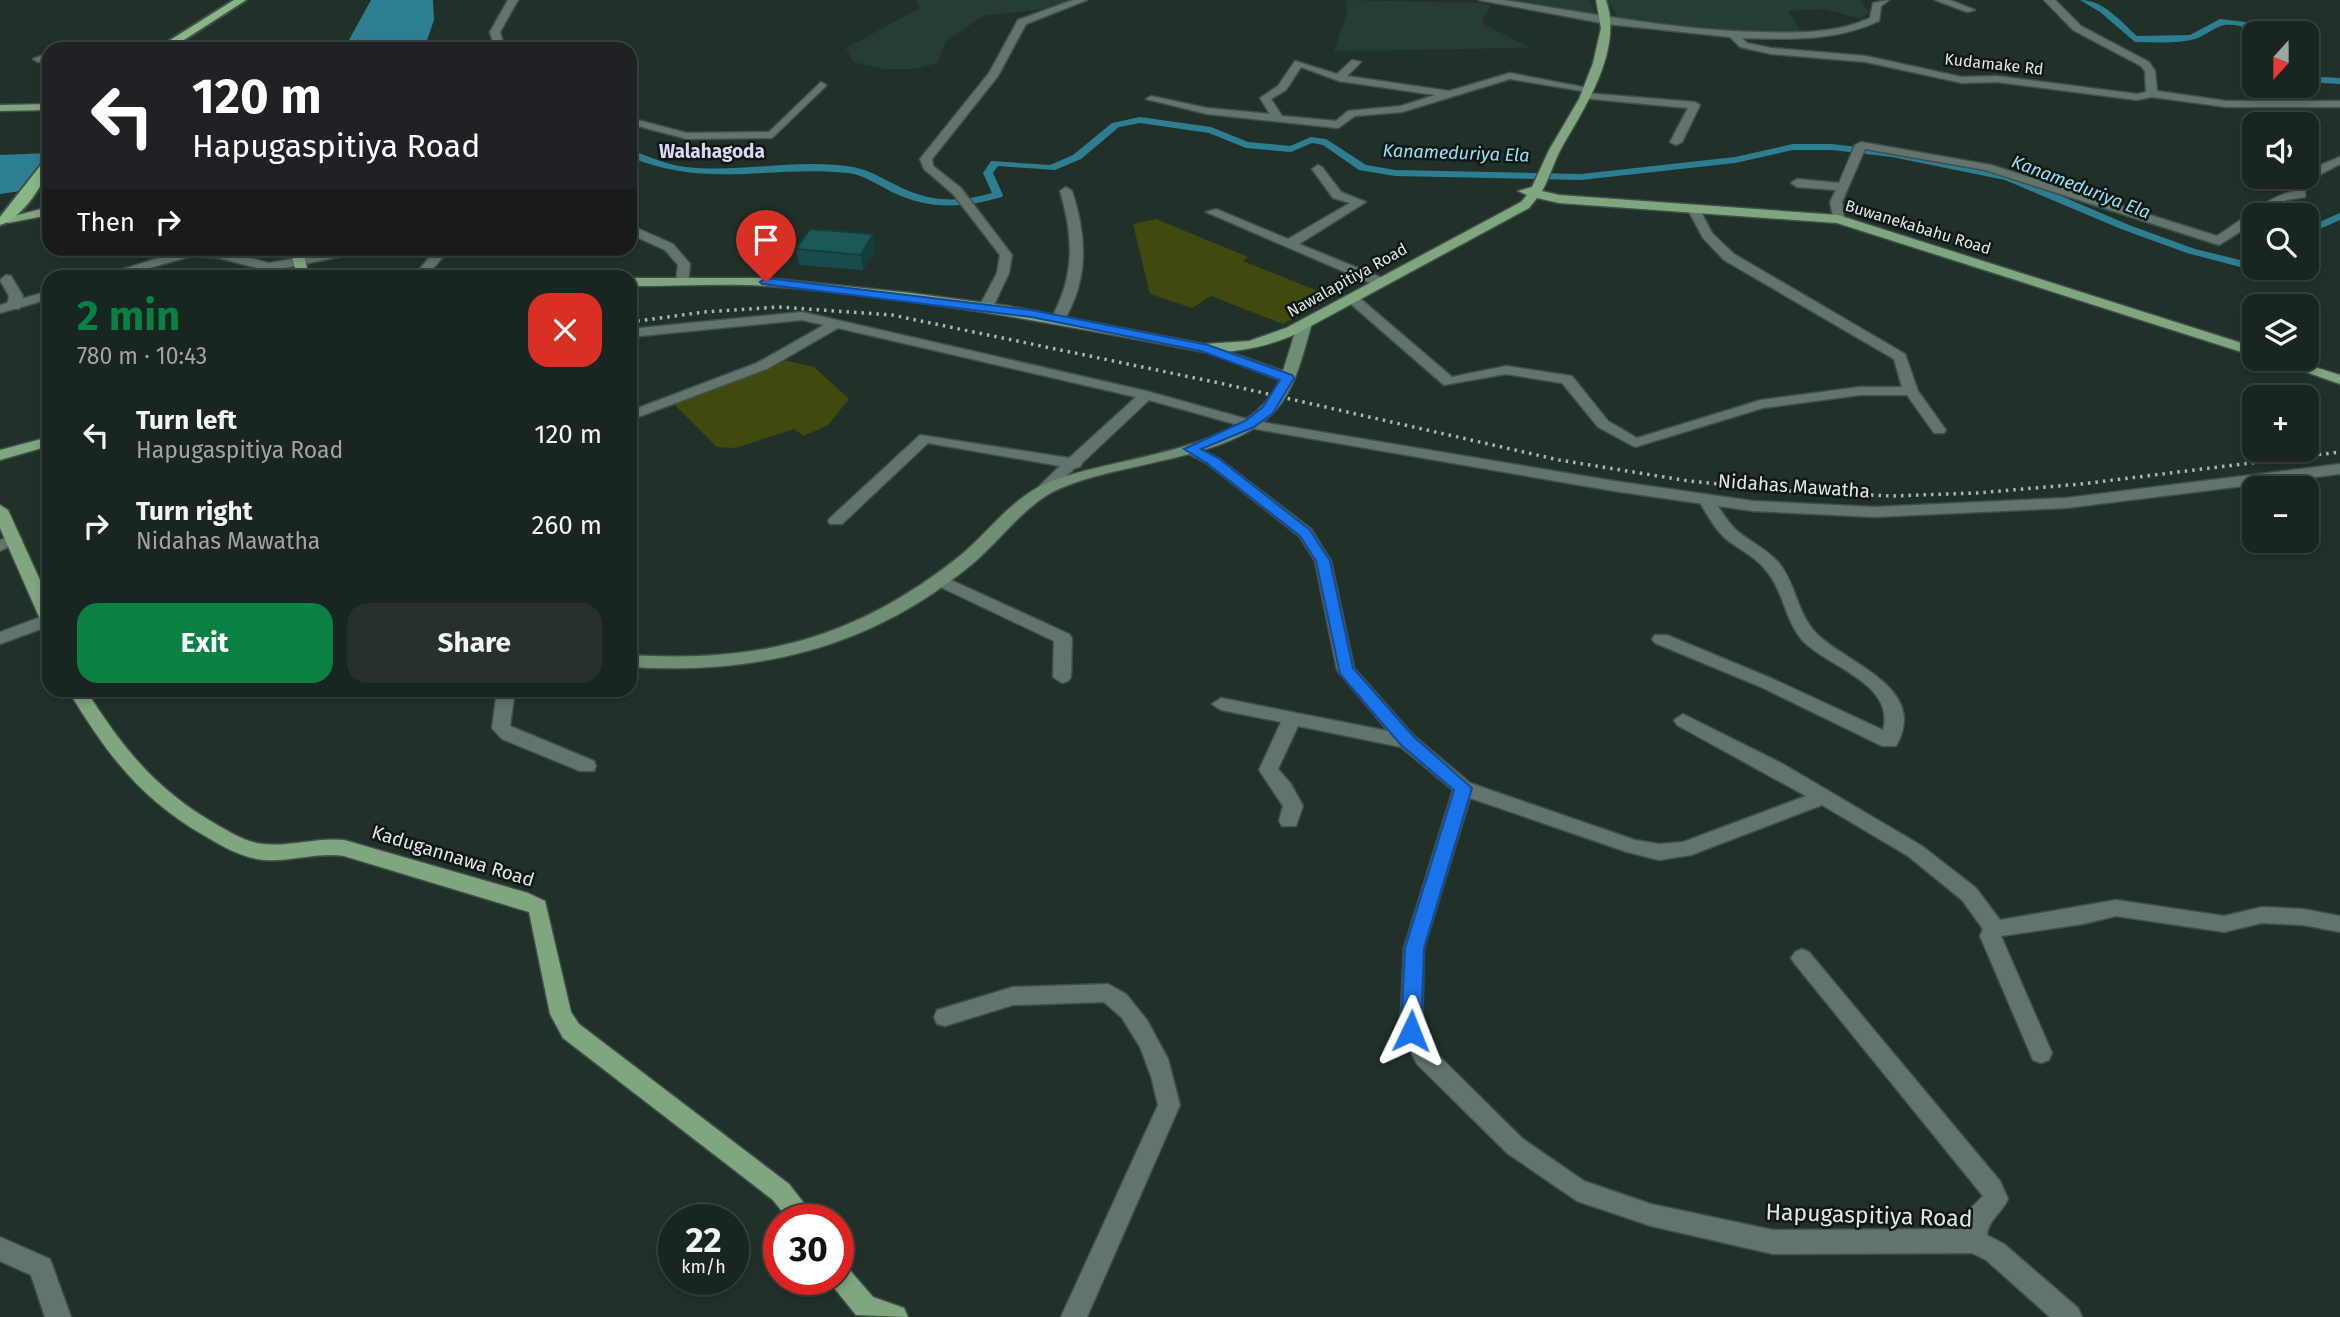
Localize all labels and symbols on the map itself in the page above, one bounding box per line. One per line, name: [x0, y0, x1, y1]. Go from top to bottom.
north arrow: [2242, 21, 2319, 98]
street label: Kudamake Rd: [1944, 49, 2044, 79]
water label: Kanameduriya Ela: [1382, 139, 1530, 167]
district label: Walahagoda: [659, 140, 765, 163]
water label: Kanameduriya Ela: [2009, 150, 2153, 224]
street label: Buwanekabahu Road: [1843, 196, 1993, 258]
pin: [736, 210, 796, 282]
street label: Nawalapitiya Road: [1284, 239, 1410, 321]
street label: Nidahas Mawatha: [1717, 469, 1871, 503]
street label: Kadugannawa Road: [369, 820, 537, 892]
position arrow: [1374, 994, 1448, 1068]
street label: Hapugaspitiya Road: [1765, 1197, 1973, 1233]
speed limit sign: 30: [763, 1204, 854, 1295]

